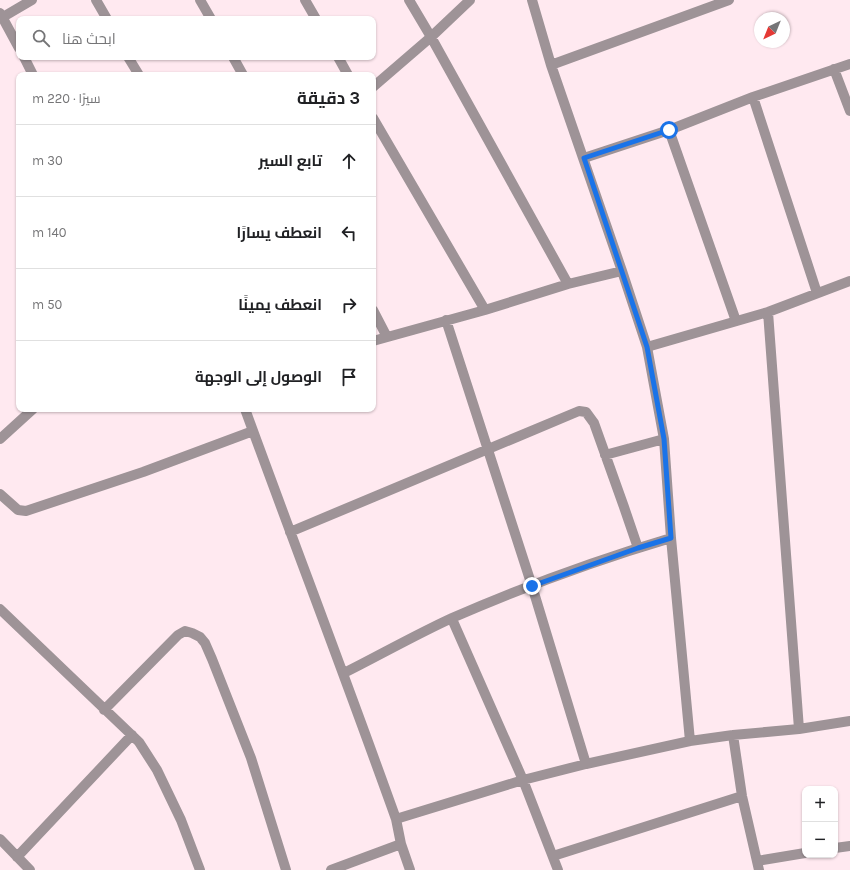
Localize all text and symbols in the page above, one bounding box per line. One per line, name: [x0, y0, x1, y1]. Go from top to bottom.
north arrow: [754, 12, 790, 48]
search box: [16, 16, 376, 60]
icon: search: [30, 27, 52, 49]
text: ابحث هنا: [62, 30, 116, 48]
text: 3 دقيقة: [297, 88, 360, 108]
text: سيرًا · 220 m: [32, 91, 101, 106]
route start: [660, 121, 678, 139]
icon: ahead: [338, 150, 360, 172]
text: تابع السير: [259, 152, 322, 170]
text: 30 m: [32, 153, 63, 168]
icon: left: [338, 222, 360, 244]
text: انعطف يسارًا: [236, 224, 322, 242]
text: 140 m: [32, 225, 67, 240]
icon: right: [338, 294, 360, 316]
text: انعطف يمينًا: [238, 296, 322, 314]
text: 50 m: [32, 297, 62, 312]
icon: arrive: [338, 366, 360, 388]
text: الوصول إلى الوجهة: [195, 368, 322, 386]
route end: [523, 577, 541, 595]
map controls: [802, 786, 838, 858]
button: +: [802, 786, 838, 822]
button: −: [802, 822, 838, 858]

